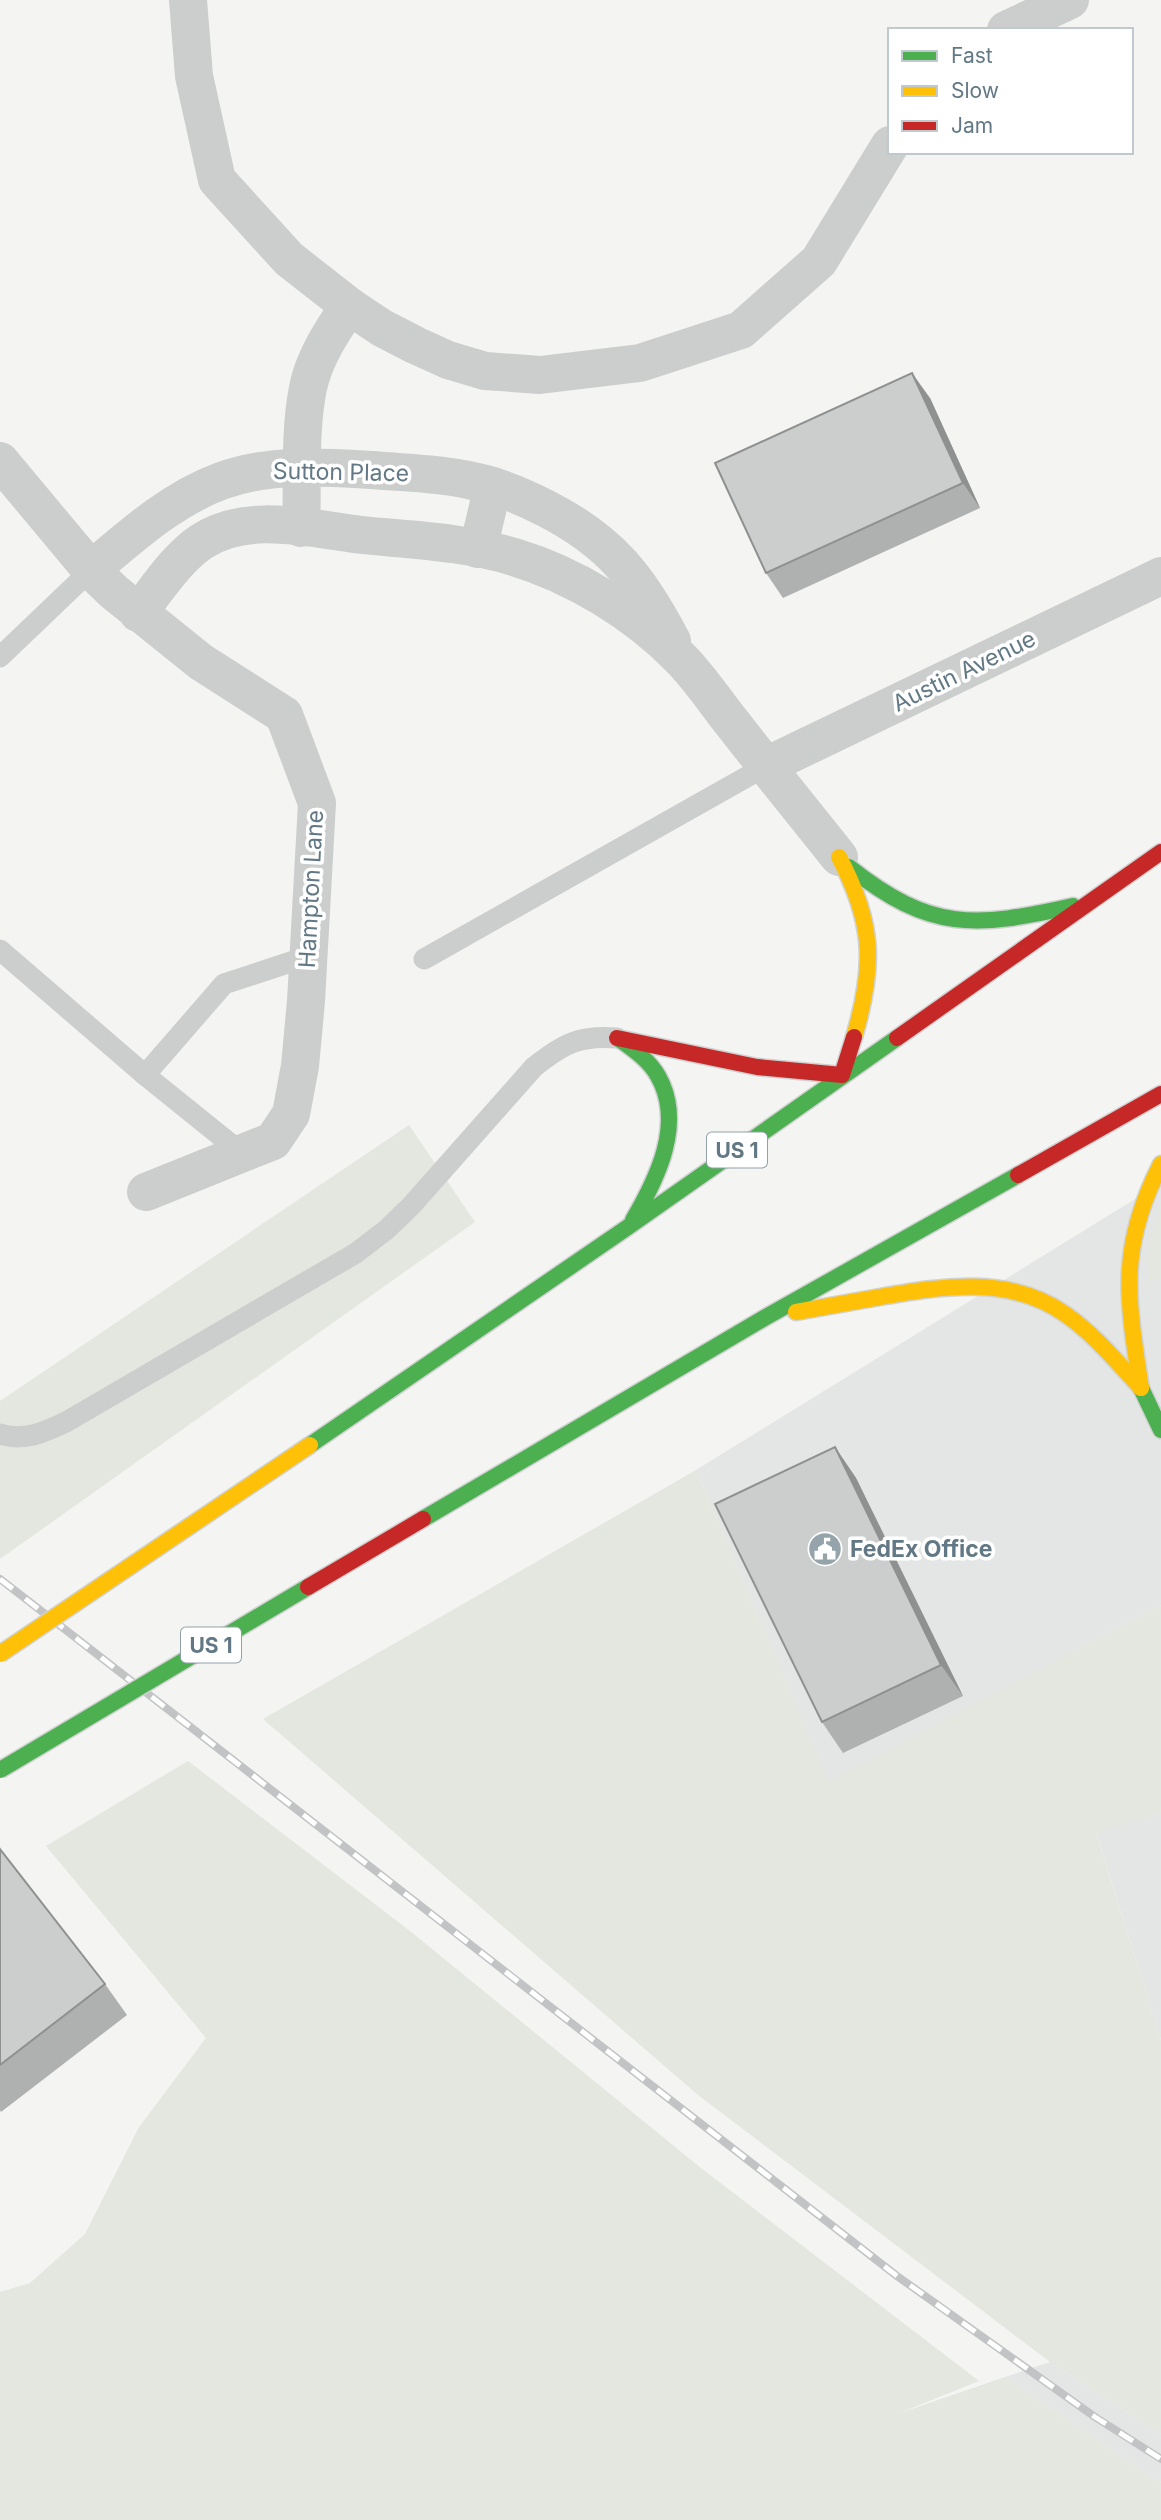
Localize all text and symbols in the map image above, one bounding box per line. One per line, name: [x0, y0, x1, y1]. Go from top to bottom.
legend: [888, 28, 1133, 154]
text: Fast: [951, 43, 993, 68]
text: Slow: [951, 78, 999, 103]
text: Jam: [951, 113, 993, 138]
street label: Sutton Place: [273, 457, 409, 487]
street label: Austin Avenue: [888, 624, 1040, 718]
street label: Hampton Lane: [293, 809, 329, 969]
road number: US 1: [707, 1132, 767, 1168]
public building icon: FedEx Office: [806, 1530, 844, 1568]
place label: FedEx Office: [850, 1535, 993, 1563]
road number: US 1: [181, 1628, 241, 1662]

